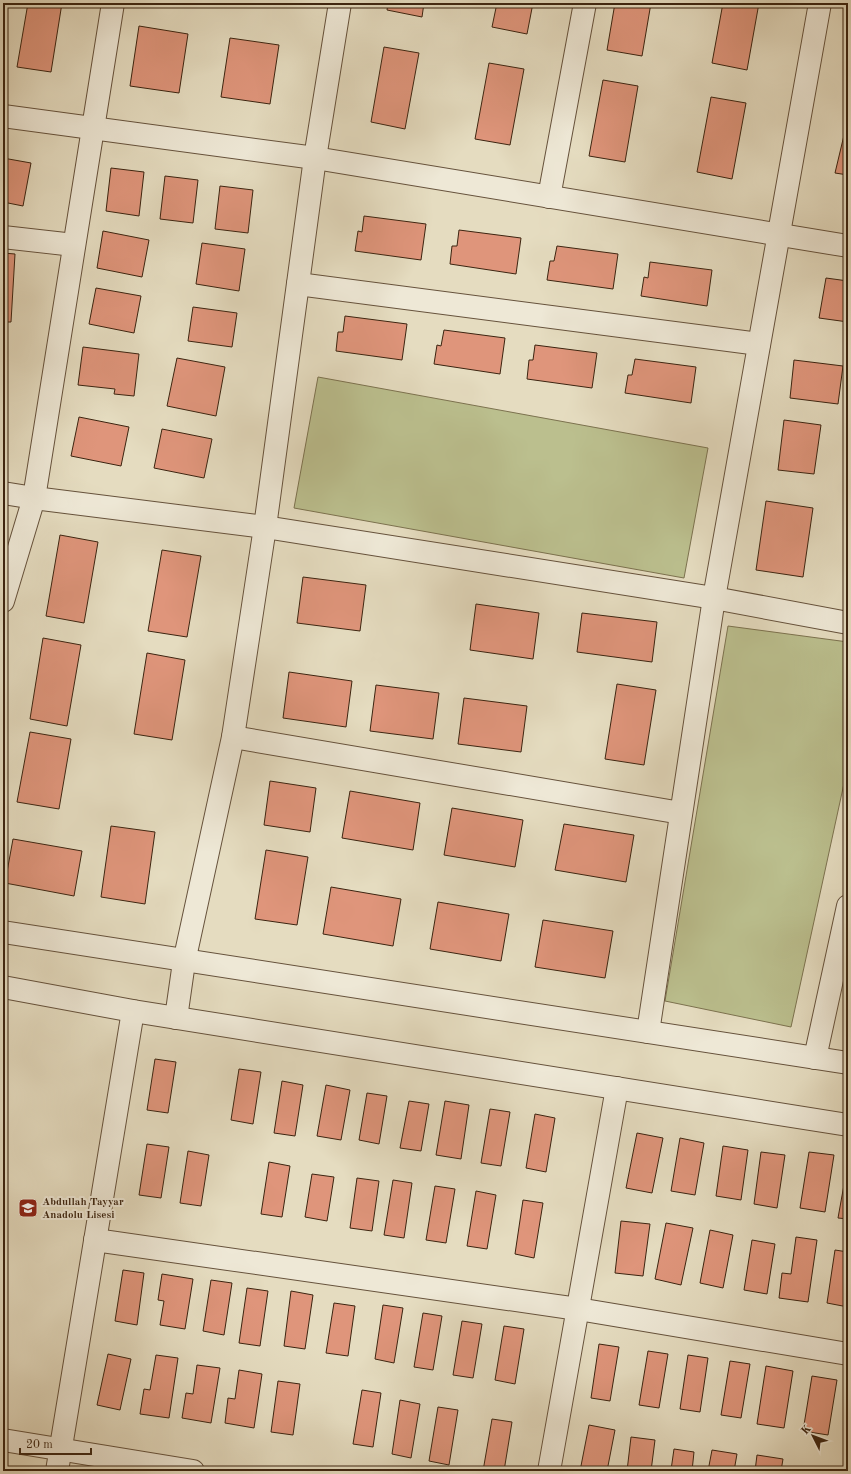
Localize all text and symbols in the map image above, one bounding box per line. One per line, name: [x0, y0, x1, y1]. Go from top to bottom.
school or university icon: Abdullah Tayyar Anadolu Lisesi: [17, 1197, 39, 1219]
place label: Abdullah Tayyar Anadolu Lisesi: [42, 1197, 124, 1221]
north arrow: [793, 1416, 833, 1456]
text: K: [800, 1423, 814, 1437]
scale bar: [20, 1430, 91, 1456]
text: 20 m: [26, 1439, 53, 1451]

